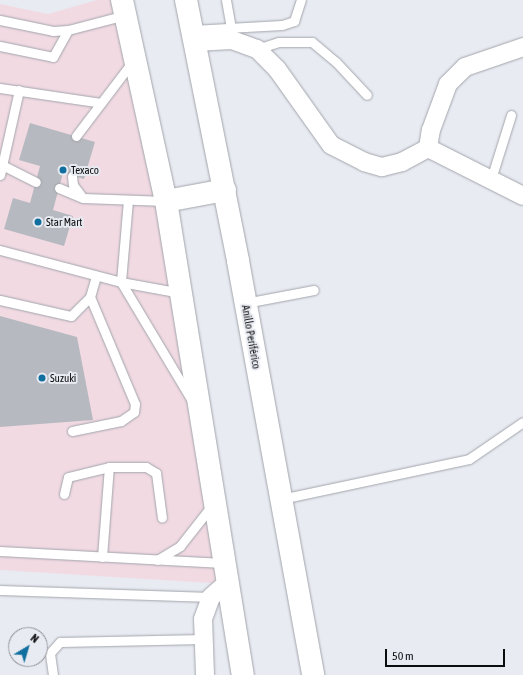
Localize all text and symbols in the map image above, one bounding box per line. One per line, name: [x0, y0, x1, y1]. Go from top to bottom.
place label: Texaco: [71, 163, 99, 177]
marker: Texaco: [58, 165, 68, 175]
place label: Star Mart: [46, 215, 82, 229]
marker: Star Mart: [33, 217, 43, 227]
street label: Anillo Periférico: [239, 304, 263, 370]
place label: Suzuki: [50, 371, 76, 385]
marker: Suzuki: [37, 373, 47, 383]
north arrow: [8, 627, 48, 667]
text: N: [29, 632, 41, 645]
scale bar: [387, 641, 507, 667]
text: 50 m: [392, 649, 414, 663]

